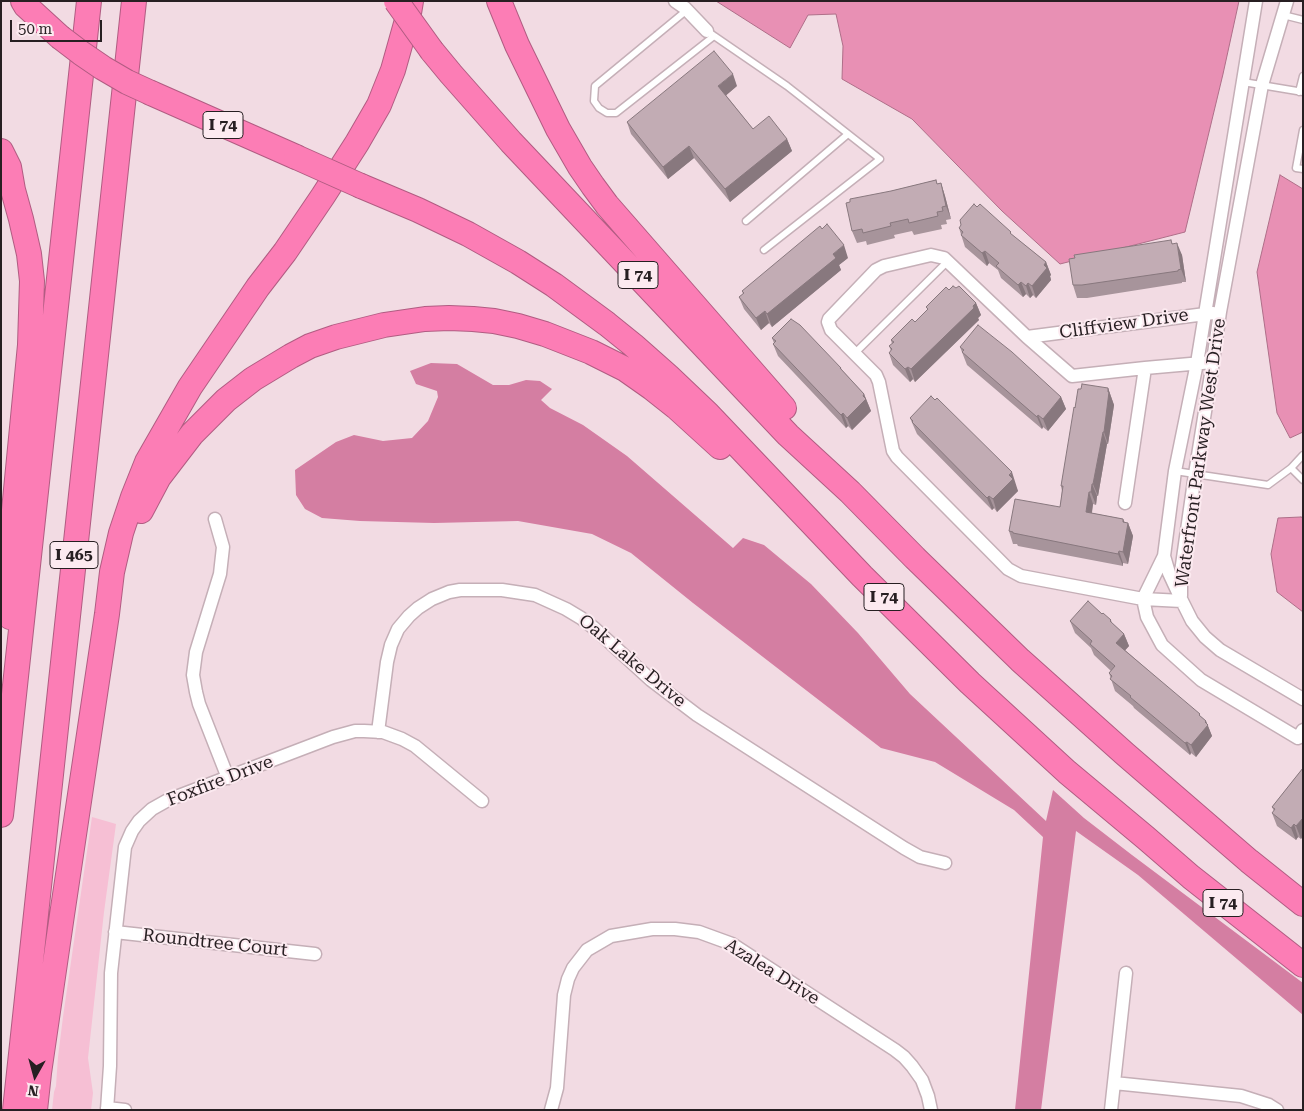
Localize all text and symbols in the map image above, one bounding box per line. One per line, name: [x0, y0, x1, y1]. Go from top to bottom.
scale bar: [12, 10, 105, 42]
text: 50 m: [18, 20, 52, 38]
road number: I 74: [203, 112, 243, 138]
road number: I 74: [618, 262, 658, 288]
street label: Cliffview Drive: [1058, 304, 1190, 344]
street label: Waterfront Parkway West Drive: [1171, 317, 1231, 589]
road number: I 465: [50, 542, 98, 568]
road number: I 74: [864, 584, 904, 610]
street label: Oak Lake Drive: [574, 610, 690, 712]
street label: Foxfire Drive: [164, 751, 276, 811]
road number: I 74: [1203, 890, 1243, 916]
street label: Roundtree Court: [141, 925, 289, 961]
street label: Azalea Drive: [721, 934, 823, 1010]
north arrow: [10, 1051, 60, 1101]
text: N: [27, 1082, 39, 1099]

